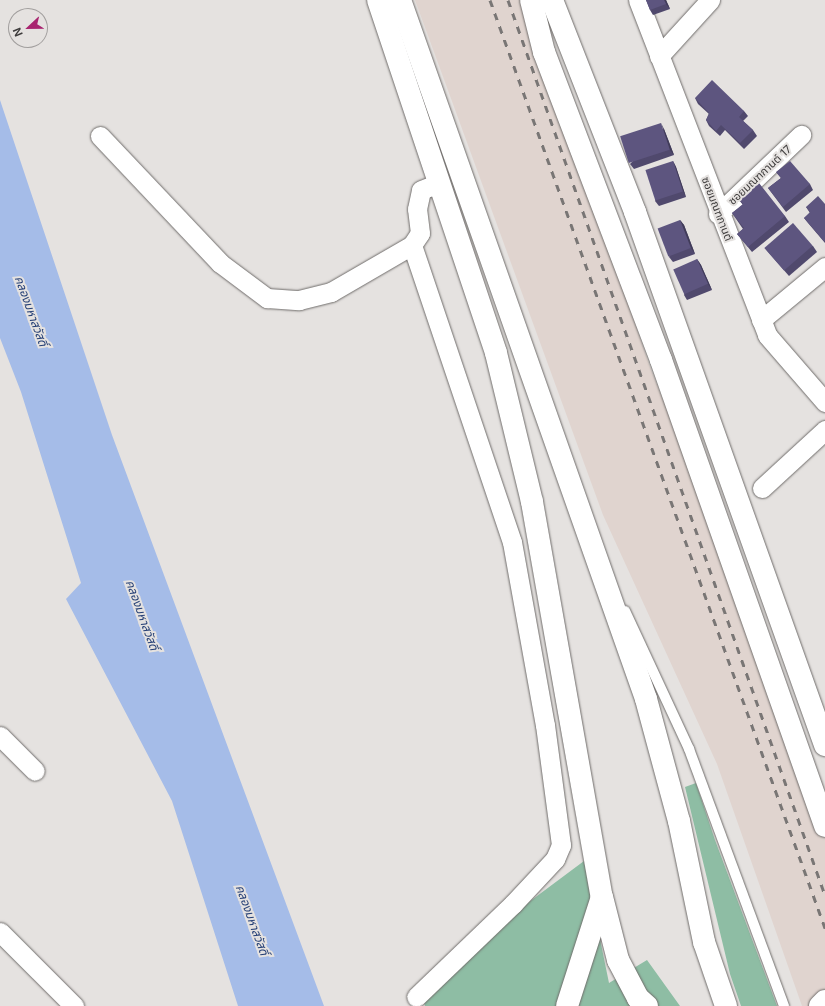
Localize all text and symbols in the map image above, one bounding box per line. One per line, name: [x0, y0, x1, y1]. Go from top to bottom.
north arrow: [8, 8, 48, 48]
text: N: [10, 26, 26, 39]
street label: ซอยมณฑกานต์ 17: [726, 142, 794, 208]
street label: ซอยมณฑกานต์: [699, 175, 735, 243]
water label: คลองมหาสวัสดิ์: [12, 274, 50, 348]
water label: คลองมหาสวัสดิ์: [123, 578, 161, 652]
water label: คลองมหาสวัสดิ์: [233, 883, 271, 957]

